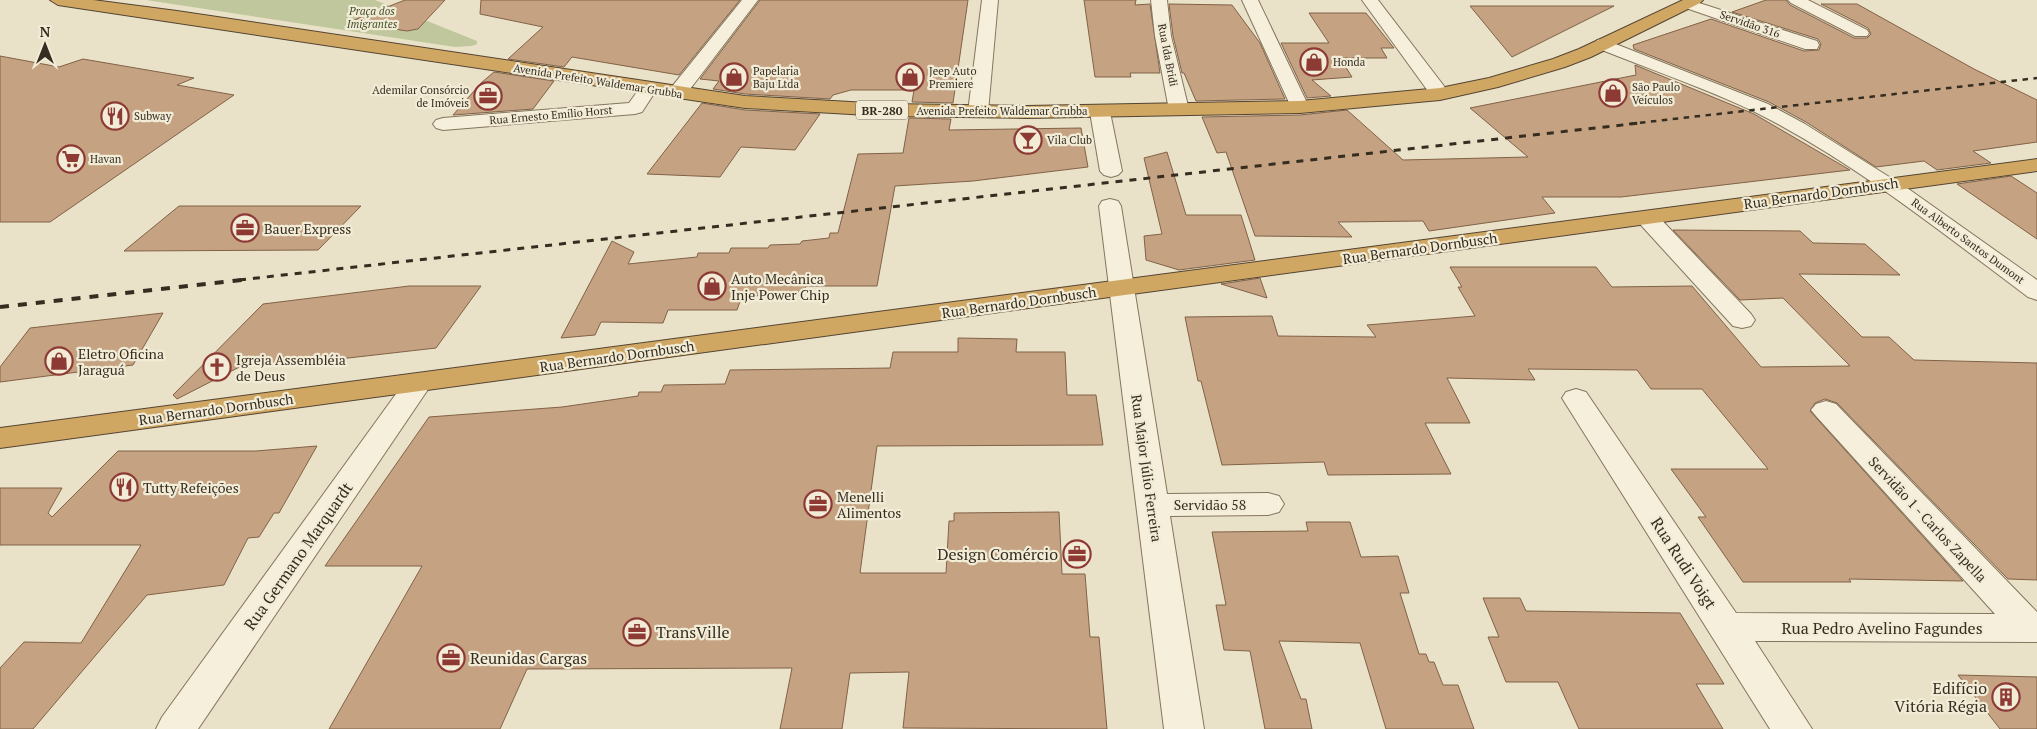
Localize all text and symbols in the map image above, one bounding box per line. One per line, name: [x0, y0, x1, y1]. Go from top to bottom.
park label: Praça dos Imigrantes: [346, 4, 398, 31]
street label: Servidão 316: [1718, 7, 1782, 41]
north arrow: [20, 20, 70, 70]
text: N: [40, 22, 51, 41]
street label: Rua Ida Bridi: [1155, 23, 1181, 87]
shop icon: Honda: [1299, 47, 1329, 77]
place label: Honda: [1333, 55, 1366, 69]
street label: Avenida Prefeito Waldemar Grubba: [512, 61, 684, 101]
shop icon: Papelaria Baju Ltda: [719, 62, 749, 92]
shop icon: Jeep Auto Premiere: [895, 62, 925, 92]
place label: Papelaria Baju Ltda: [753, 64, 799, 91]
place label: Jeep Auto Premiere: [929, 64, 977, 91]
shop icon: São Paulo Veículos: [1598, 78, 1628, 108]
place label: São Paulo Veículos: [1632, 80, 1680, 107]
office icon: Ademilar Consórcio de Imóveis: [473, 81, 503, 111]
place label: Ademilar Consórcio de Imóveis: [372, 83, 469, 110]
road number: BR-280: [856, 100, 908, 120]
restaurant icon: Subway: [100, 101, 130, 131]
street label: Rua Ernesto Emílio Horst: [489, 103, 613, 127]
street label: Avenida Prefeito Waldemar Grubba: [916, 104, 1088, 118]
place label: Subway: [134, 109, 172, 123]
bar icon: Vila Club: [1013, 125, 1043, 155]
place label: Vila Club: [1047, 133, 1092, 147]
supermarket icon: Havan: [56, 144, 86, 174]
place label: Havan: [90, 152, 122, 166]
street label: Rua Bernardo Dornbusch: [1742, 173, 1900, 213]
street label: Rua Alberto Santos Dumont: [1909, 195, 2027, 287]
office icon: Bauer Express: [230, 213, 260, 243]
place label: Bauer Express: [264, 219, 351, 238]
street label: Rua Bernardo Dornbusch: [1341, 228, 1499, 268]
place label: Auto Mecânica Inje Power Chip: [731, 269, 830, 304]
shop icon: Auto Mecânica Inje Power Chip: [697, 271, 727, 301]
street label: Rua Bernardo Dornbusch: [940, 282, 1098, 322]
street label: Rua Bernardo Dornbusch: [538, 336, 696, 376]
place label: Eletro Oficina Jaraguá: [78, 344, 164, 379]
shop icon: Eletro Oficina Jaraguá: [44, 346, 74, 376]
place label: Igreja Assembléia de Deus: [236, 350, 346, 385]
church icon: Igreja Assembléia de Deus: [202, 352, 232, 382]
street label: Rua Bernardo Dornbusch: [137, 389, 295, 429]
street label: Rua Major Júlio Ferreira: [1127, 393, 1167, 543]
street label: Servidão 1 - Carlos Zapella: [1865, 452, 1991, 586]
restaurant icon: Tutty Refeições: [109, 472, 139, 502]
place label: Tutty Refeições: [143, 478, 239, 497]
street label: Rua Germano Marquardt: [239, 478, 357, 634]
place label: Menelli Alimentos: [837, 487, 901, 522]
office icon: Menelli Alimentos: [803, 489, 833, 519]
street label: Servidão 58: [1174, 495, 1246, 514]
street label: Rua Rudi Voigt: [1646, 513, 1722, 613]
office icon: Design Comércio: [1062, 539, 1092, 569]
place label: Design Comércio: [937, 543, 1058, 565]
office icon: TransVille: [622, 617, 652, 647]
street label: Rua Pedro Avelino Fagundes: [1781, 617, 1983, 639]
place label: TransVille: [656, 621, 730, 643]
office icon: Reunidas Cargas: [436, 643, 466, 673]
place label: Reunidas Cargas: [470, 647, 587, 669]
place label: Edifício Vitória Régia: [1894, 677, 1987, 717]
building icon: Edifício Vitória Régia: [1991, 682, 2021, 712]

